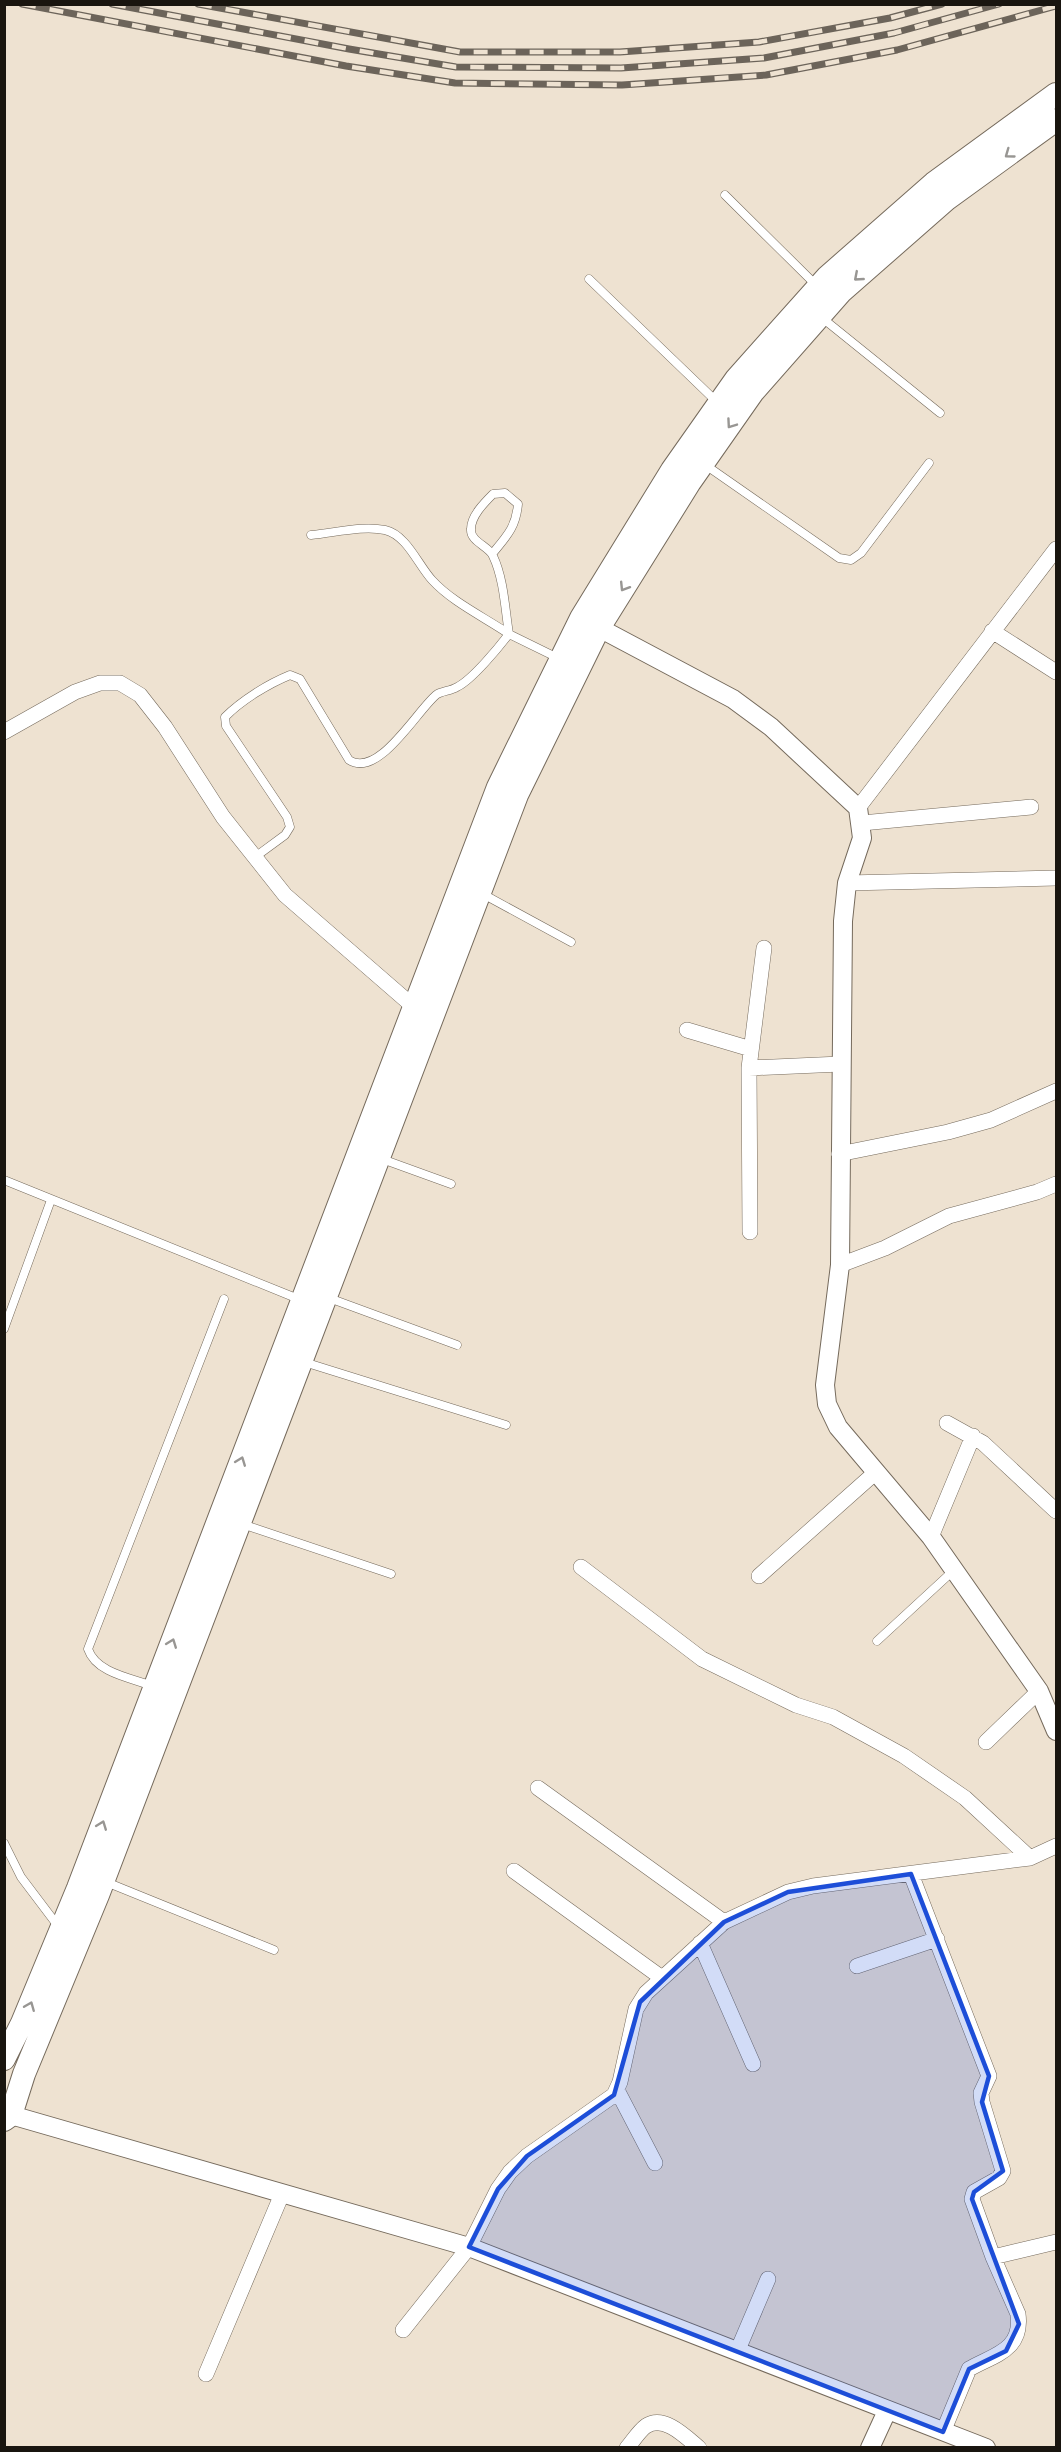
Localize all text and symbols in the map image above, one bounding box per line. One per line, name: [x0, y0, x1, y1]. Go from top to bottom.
one-way arrow: [1005, 147, 1016, 158]
one-way arrow: [854, 270, 865, 281]
one-way arrow: [727, 417, 738, 428]
one-way arrow: [620, 581, 632, 591]
one-way arrow: [234, 1456, 246, 1467]
one-way arrow: [164, 1638, 177, 1649]
one-way arrow: [95, 1820, 107, 1831]
one-way arrow: [22, 2001, 35, 2012]

